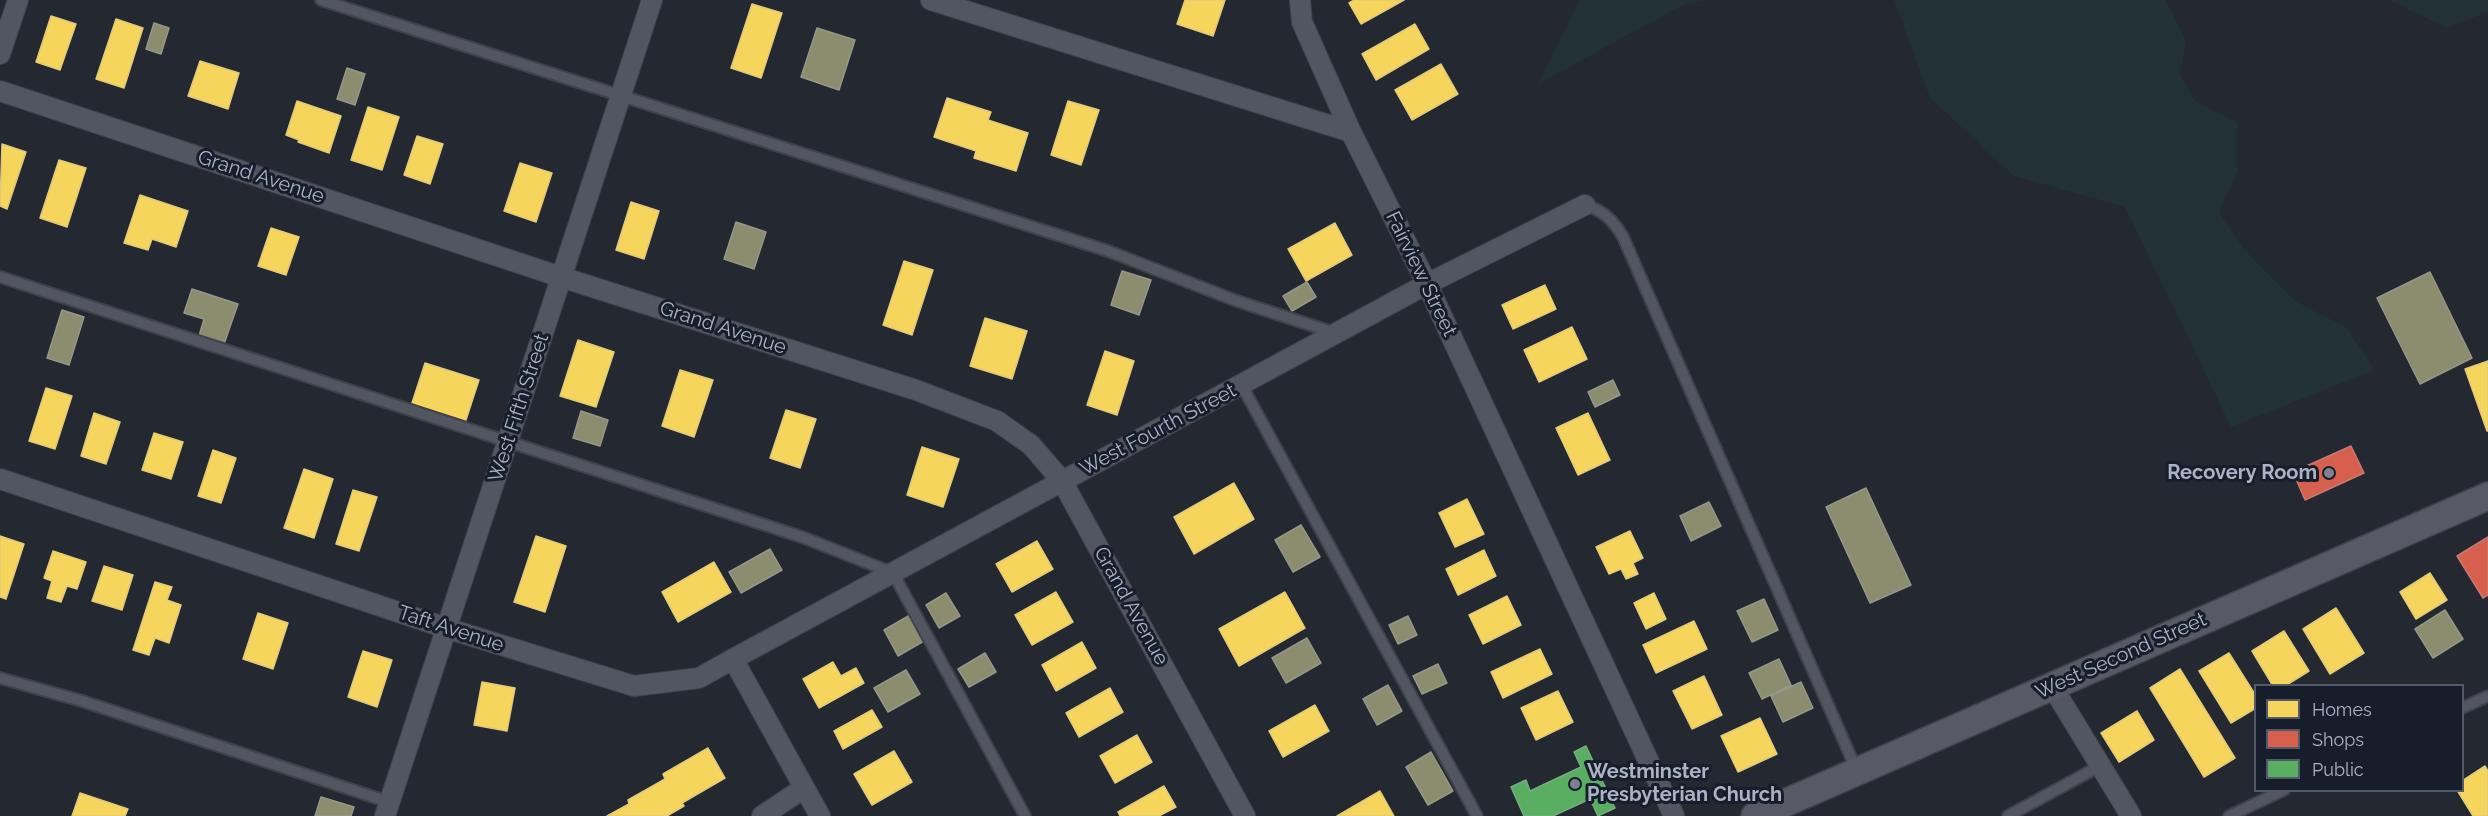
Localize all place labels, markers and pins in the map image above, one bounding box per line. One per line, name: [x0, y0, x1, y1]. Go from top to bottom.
place label: Recovery Room: [2167, 461, 2317, 485]
marker: Recovery Room: [2322, 466, 2336, 480]
place label: Westminster Presbyterian Church: [1587, 760, 1782, 807]
marker: Westminster Presbyterian Church: [1568, 777, 1582, 791]

